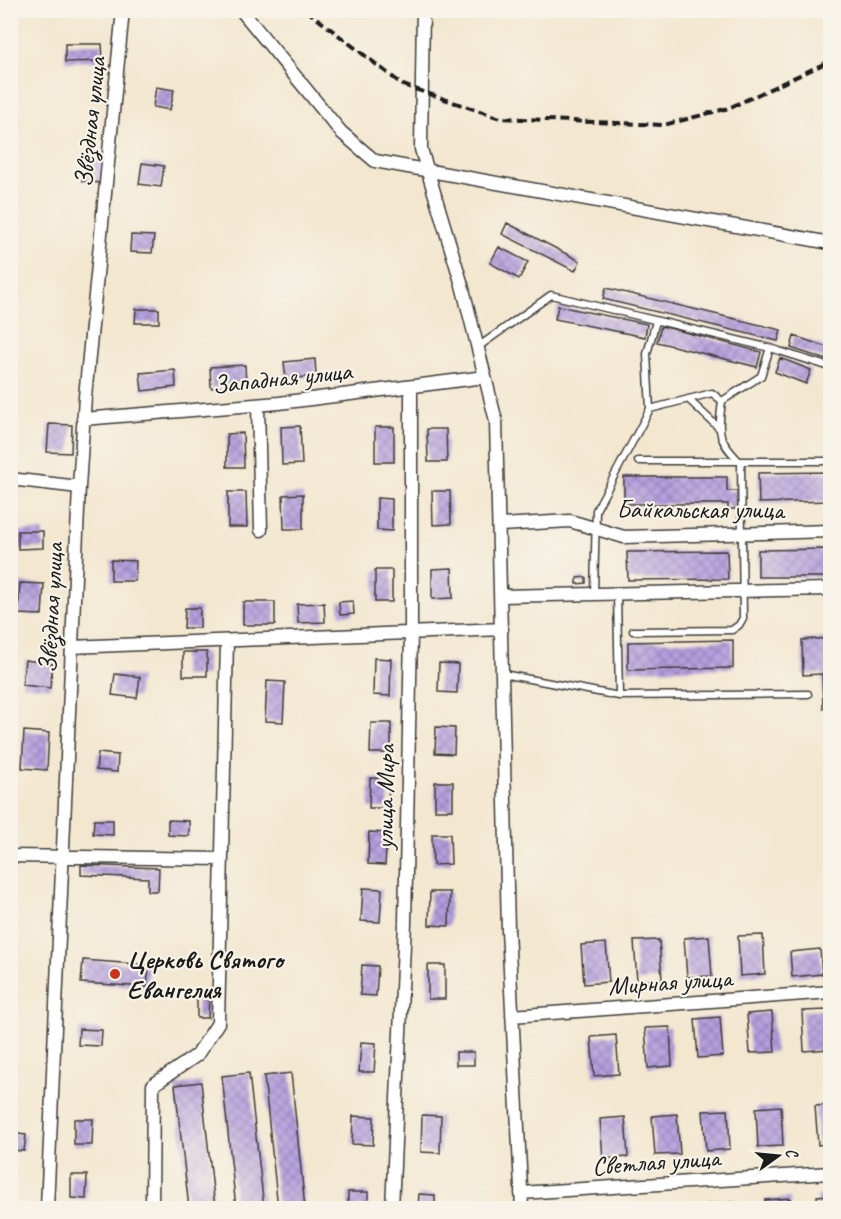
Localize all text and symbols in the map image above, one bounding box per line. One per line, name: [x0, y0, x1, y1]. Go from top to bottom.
street label: Звёздная улица: [67, 54, 114, 189]
street label: Западная улица: [211, 354, 355, 402]
street label: Байкальская улица: [616, 493, 786, 526]
street label: Звёздная улица: [31, 540, 72, 674]
street label: улица Мира: [368, 743, 402, 852]
place label: Церковь Святого Евангелия: [127, 943, 286, 1006]
street label: Мирная улица: [607, 961, 735, 1003]
marker: Церковь Святого Евангелия: [108, 967, 122, 981]
north arrow: [748, 1126, 808, 1186]
street label: Светлая улица: [591, 1141, 723, 1183]
text: С: [781, 1146, 803, 1161]

